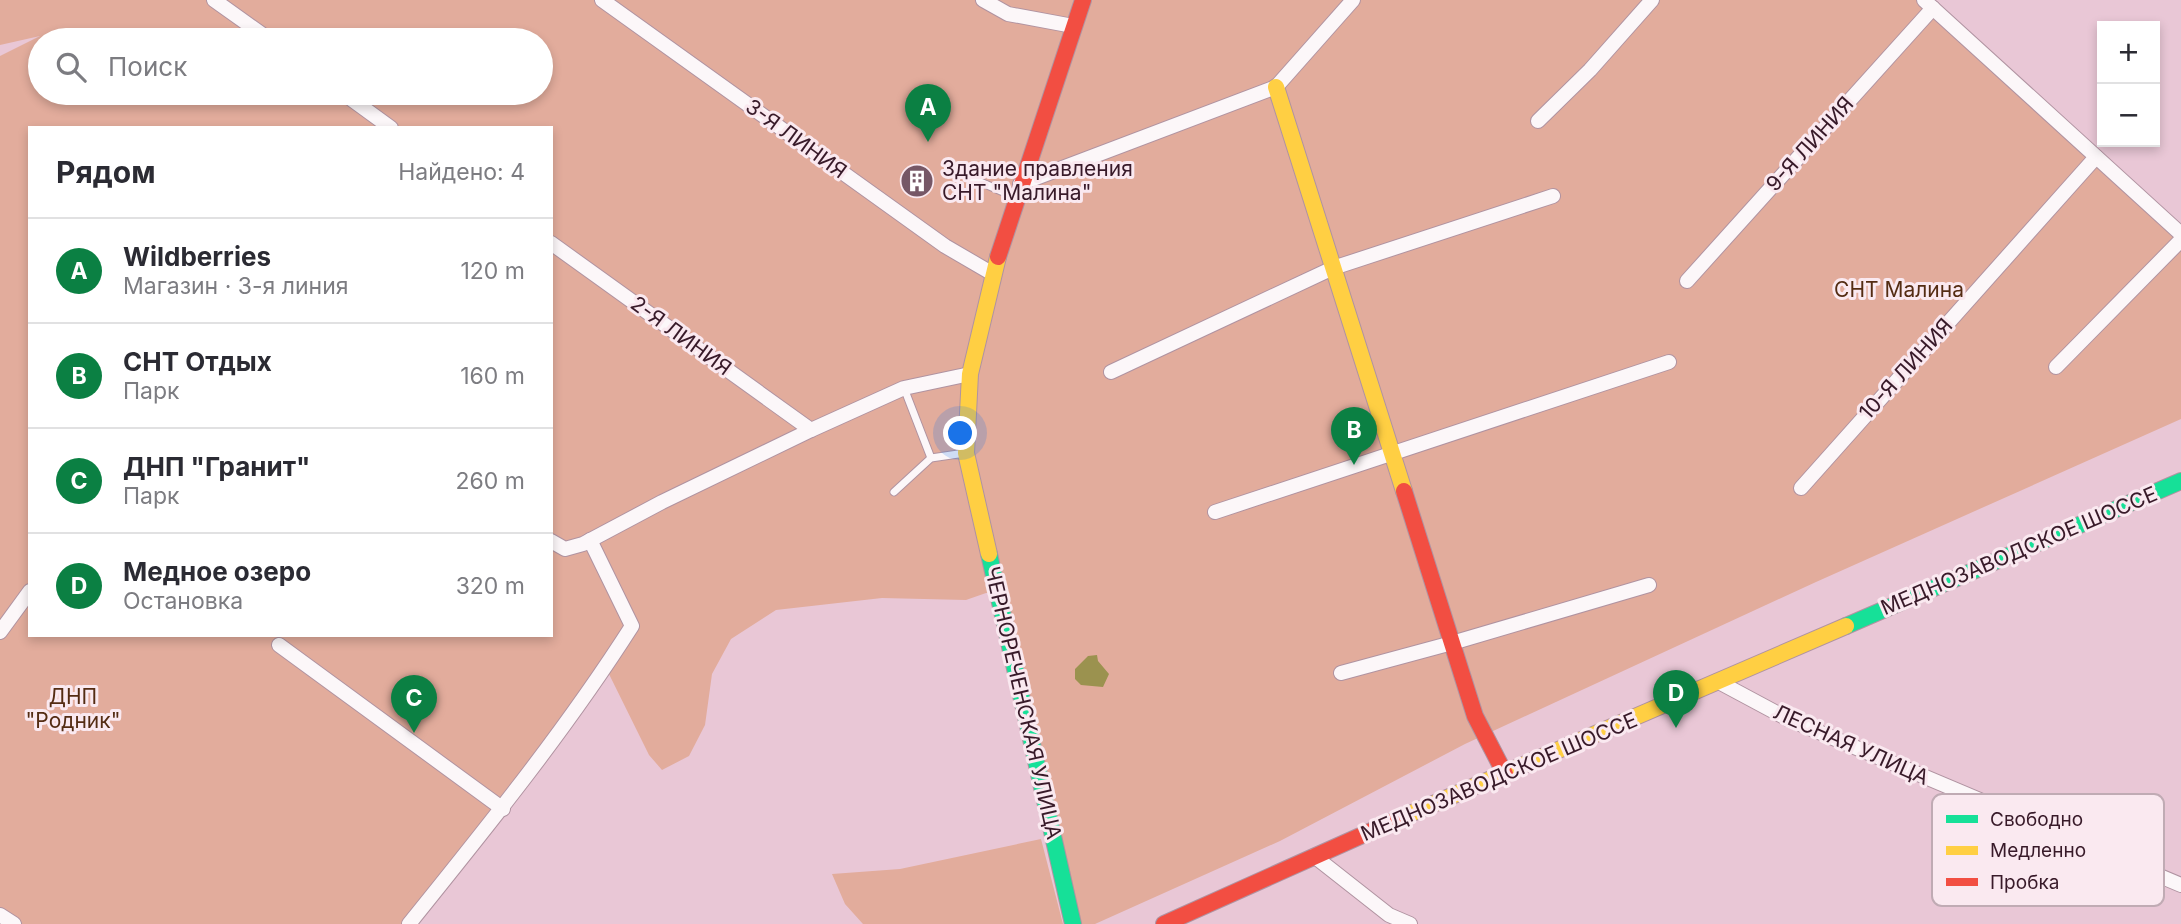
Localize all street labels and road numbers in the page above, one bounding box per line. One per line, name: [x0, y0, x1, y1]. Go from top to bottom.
street label: 9-Я ЛИНИЯ: [1761, 91, 1859, 196]
street label: 3-Я ЛИНИЯ: [741, 94, 852, 184]
street label: 2-Я ЛИНИЯ: [626, 291, 737, 380]
street label: 10-Я ЛИНИЯ: [1854, 313, 1958, 424]
street label: МЕДНОЗАВОДСКОЕ ШОССЕ: [1877, 481, 2161, 620]
street label: ЧЕРНОРЕЧЕНСКАЯ УЛИЦА: [980, 564, 1067, 842]
street label: ЛЕСНАЯ УЛИЦА: [1770, 699, 1933, 790]
street label: МЕДНОЗАВОДСКОЕ ШОССЕ: [1357, 707, 1641, 846]

